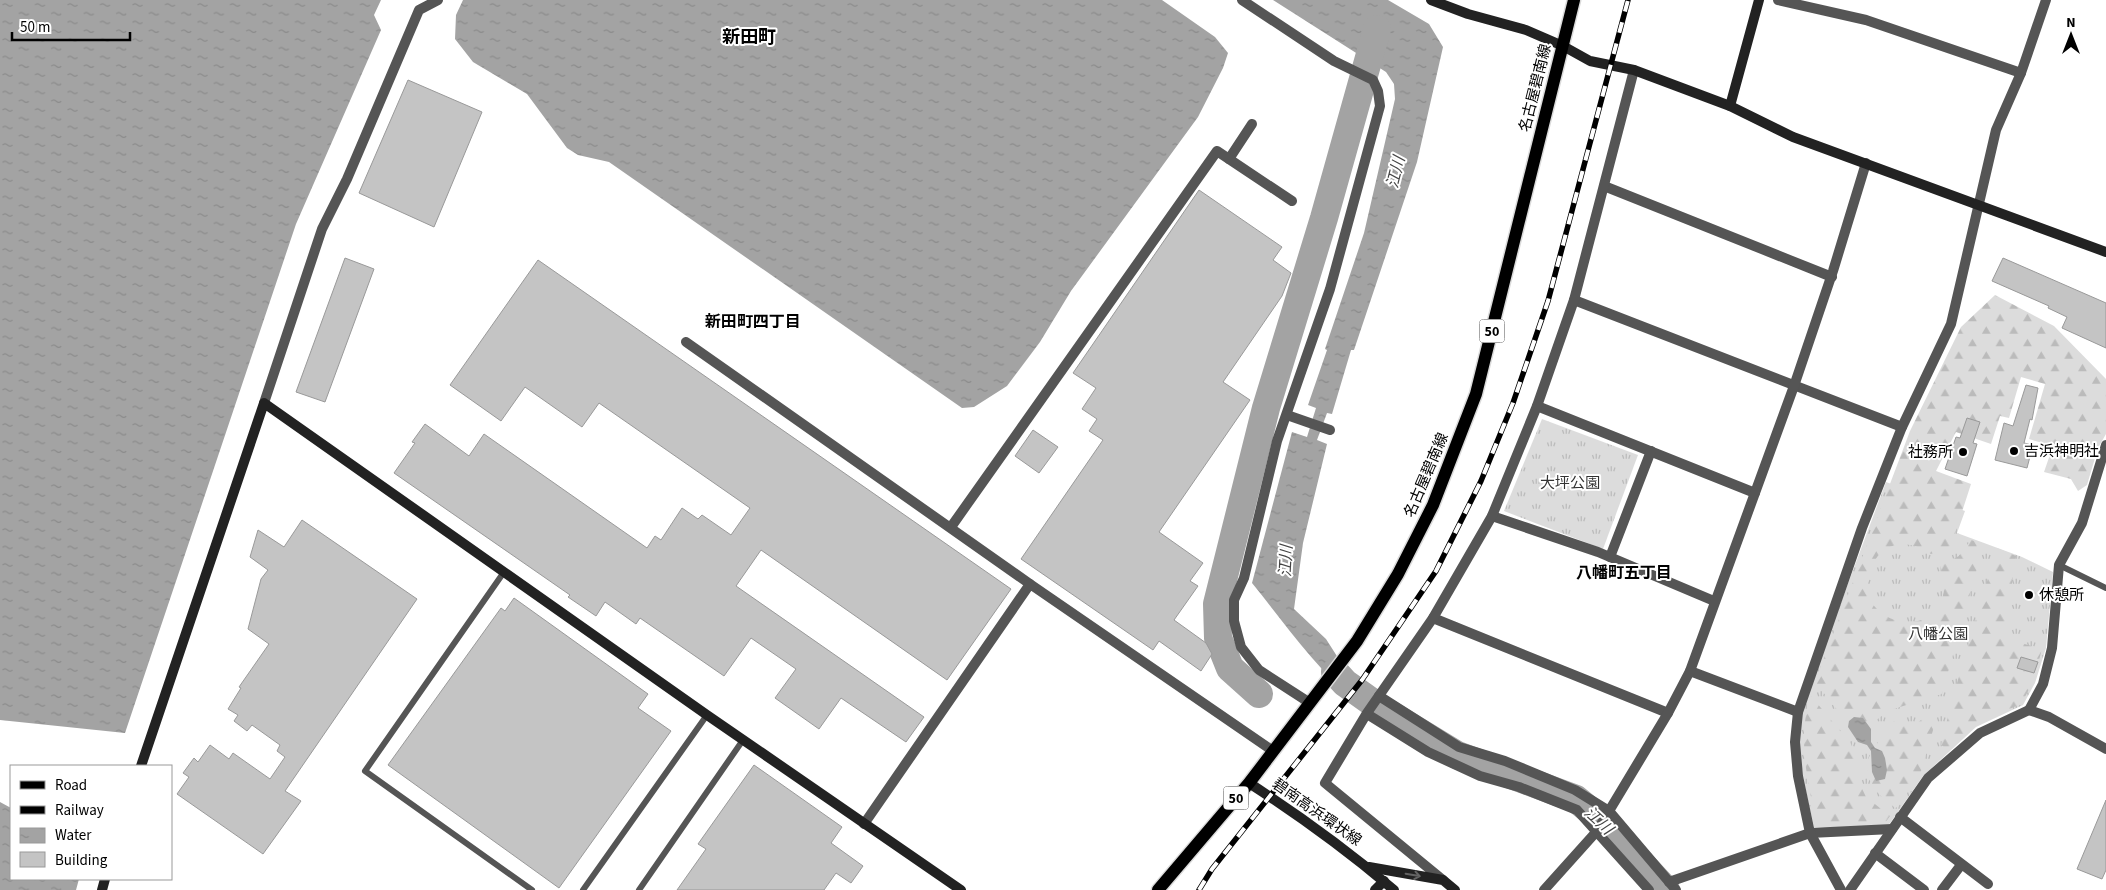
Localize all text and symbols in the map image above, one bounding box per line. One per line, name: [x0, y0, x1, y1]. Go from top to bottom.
scale bar: [12, 10, 130, 42]
north arrow: [2046, 10, 2096, 60]
text: N: [2066, 13, 2076, 33]
text: 50 m: [20, 17, 50, 38]
district label: 新田町: [722, 25, 776, 50]
street label: 名古屋碧南線: [1514, 42, 1557, 134]
water label: 江川: [1381, 152, 1411, 190]
district label: 新田町四丁目: [705, 311, 801, 333]
road number: 50: [1480, 320, 1504, 342]
street label: 名古屋碧南線: [1399, 430, 1454, 521]
place label: 吉浜神明社: [2024, 441, 2099, 462]
place label: 社務所: [1908, 442, 1953, 463]
marker: 吉浜神明社: [2008, 445, 2020, 457]
marker: 社務所: [1957, 446, 1969, 458]
park label: 大坪公園: [1540, 473, 1600, 494]
water label: 江川: [1274, 543, 1298, 578]
district label: 八幡町五丁目: [1576, 562, 1672, 584]
place label: 休憩所: [2039, 585, 2084, 606]
marker: 休憩所: [2023, 589, 2035, 601]
park label: 八幡公園: [1908, 624, 1968, 645]
legend: [10, 765, 172, 880]
street label: 碧南高浜環状線: [1268, 774, 1366, 851]
text: Road: [55, 775, 87, 796]
road number: 50: [1224, 786, 1248, 810]
text: Railway: [55, 800, 104, 821]
water label: 江川: [1579, 802, 1619, 841]
text: Water: [55, 825, 92, 846]
text: Building: [55, 850, 108, 871]
one-way arrow: [1404, 870, 1420, 880]

